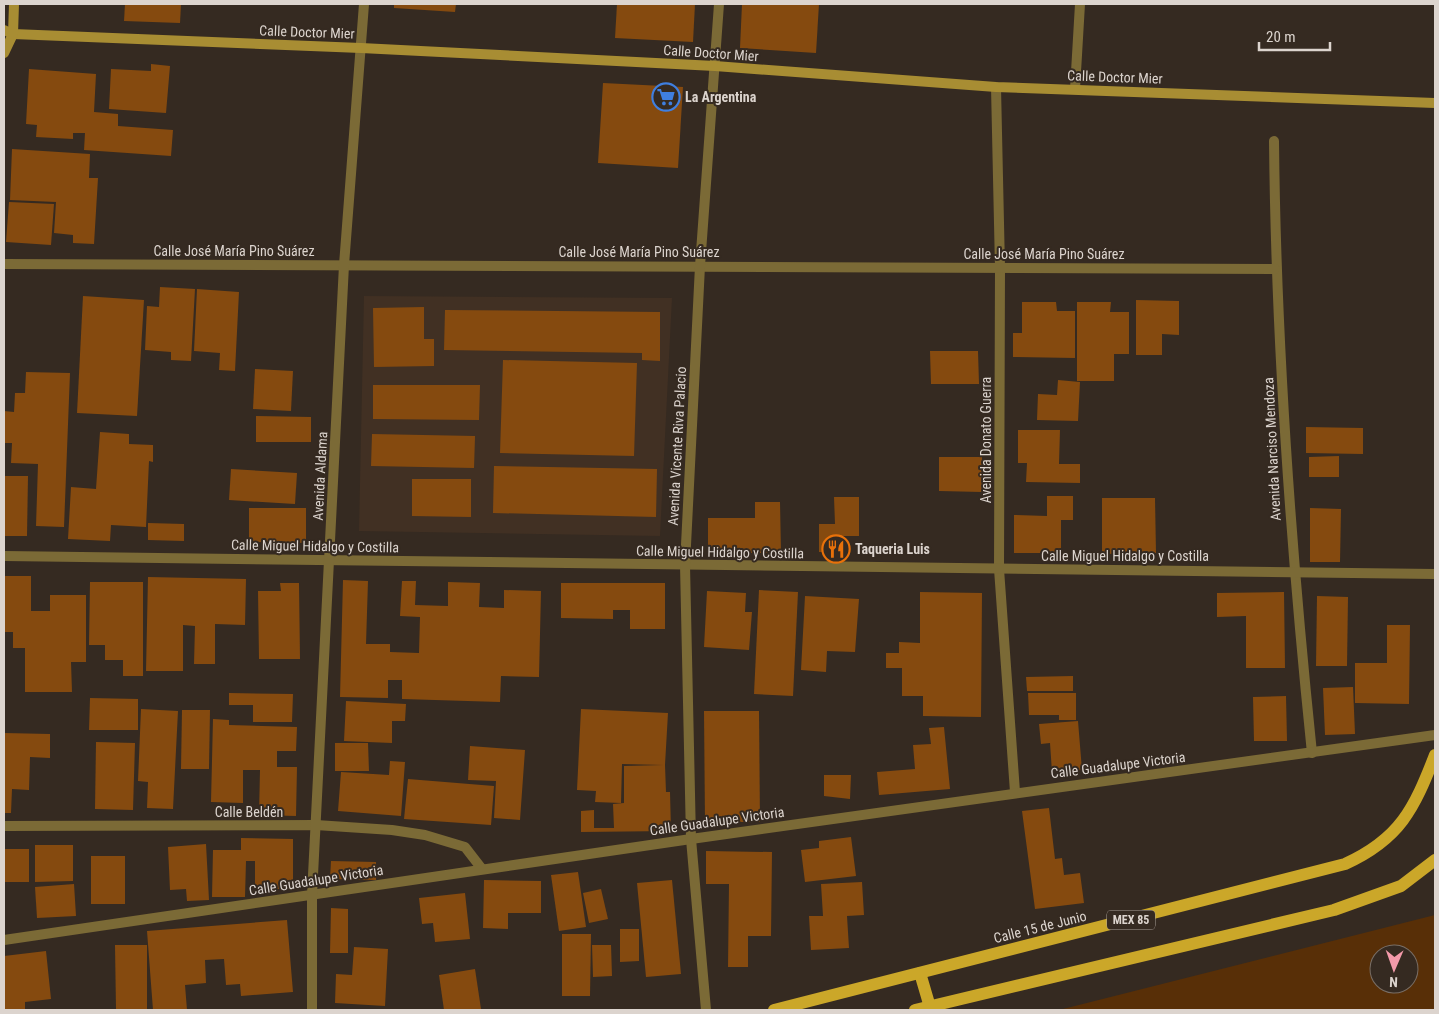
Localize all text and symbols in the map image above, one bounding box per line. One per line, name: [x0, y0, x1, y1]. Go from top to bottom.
scale bar: [1259, 20, 1330, 52]
street label: Calle Doctor Mier: [259, 22, 355, 42]
text: 20 m: [1266, 28, 1296, 46]
street label: Calle Doctor Mier: [663, 42, 759, 64]
street label: Calle Doctor Mier: [1067, 67, 1163, 87]
supermarket icon: La Argentina: [651, 82, 681, 112]
place label: La Argentina: [685, 89, 757, 105]
street label: Calle José María Pino Suárez: [153, 243, 315, 259]
street label: Calle José María Pino Suárez: [558, 244, 720, 260]
street label: Calle José María Pino Suárez: [963, 246, 1125, 262]
street label: Avenida Vicente Riva Palacio: [665, 366, 689, 526]
street label: Avenida Donato Guerra: [978, 377, 994, 503]
street label: Avenida Narciso Mendoza: [1260, 377, 1284, 521]
street label: Avenida Aldama: [310, 431, 330, 521]
restaurant icon: Taqueria Luis: [821, 534, 851, 564]
street label: Calle Miguel Hidalgo y Costilla: [231, 537, 399, 555]
place label: Taqueria Luis: [855, 541, 930, 557]
street label: Calle Miguel Hidalgo y Costilla: [636, 543, 804, 561]
street label: Calle Miguel Hidalgo y Costilla: [1041, 548, 1209, 564]
street label: Calle Guadalupe Victoria: [1050, 749, 1186, 781]
street label: Calle Beldén: [215, 804, 283, 820]
street label: Calle Guadalupe Victoria: [649, 804, 785, 838]
street label: Calle Guadalupe Victoria: [248, 861, 384, 899]
street label: Calle 15 de Junio: [992, 908, 1088, 946]
road number: MEX 85: [1107, 910, 1155, 930]
north arrow: [1369, 944, 1419, 994]
text: N: [1389, 974, 1398, 990]

